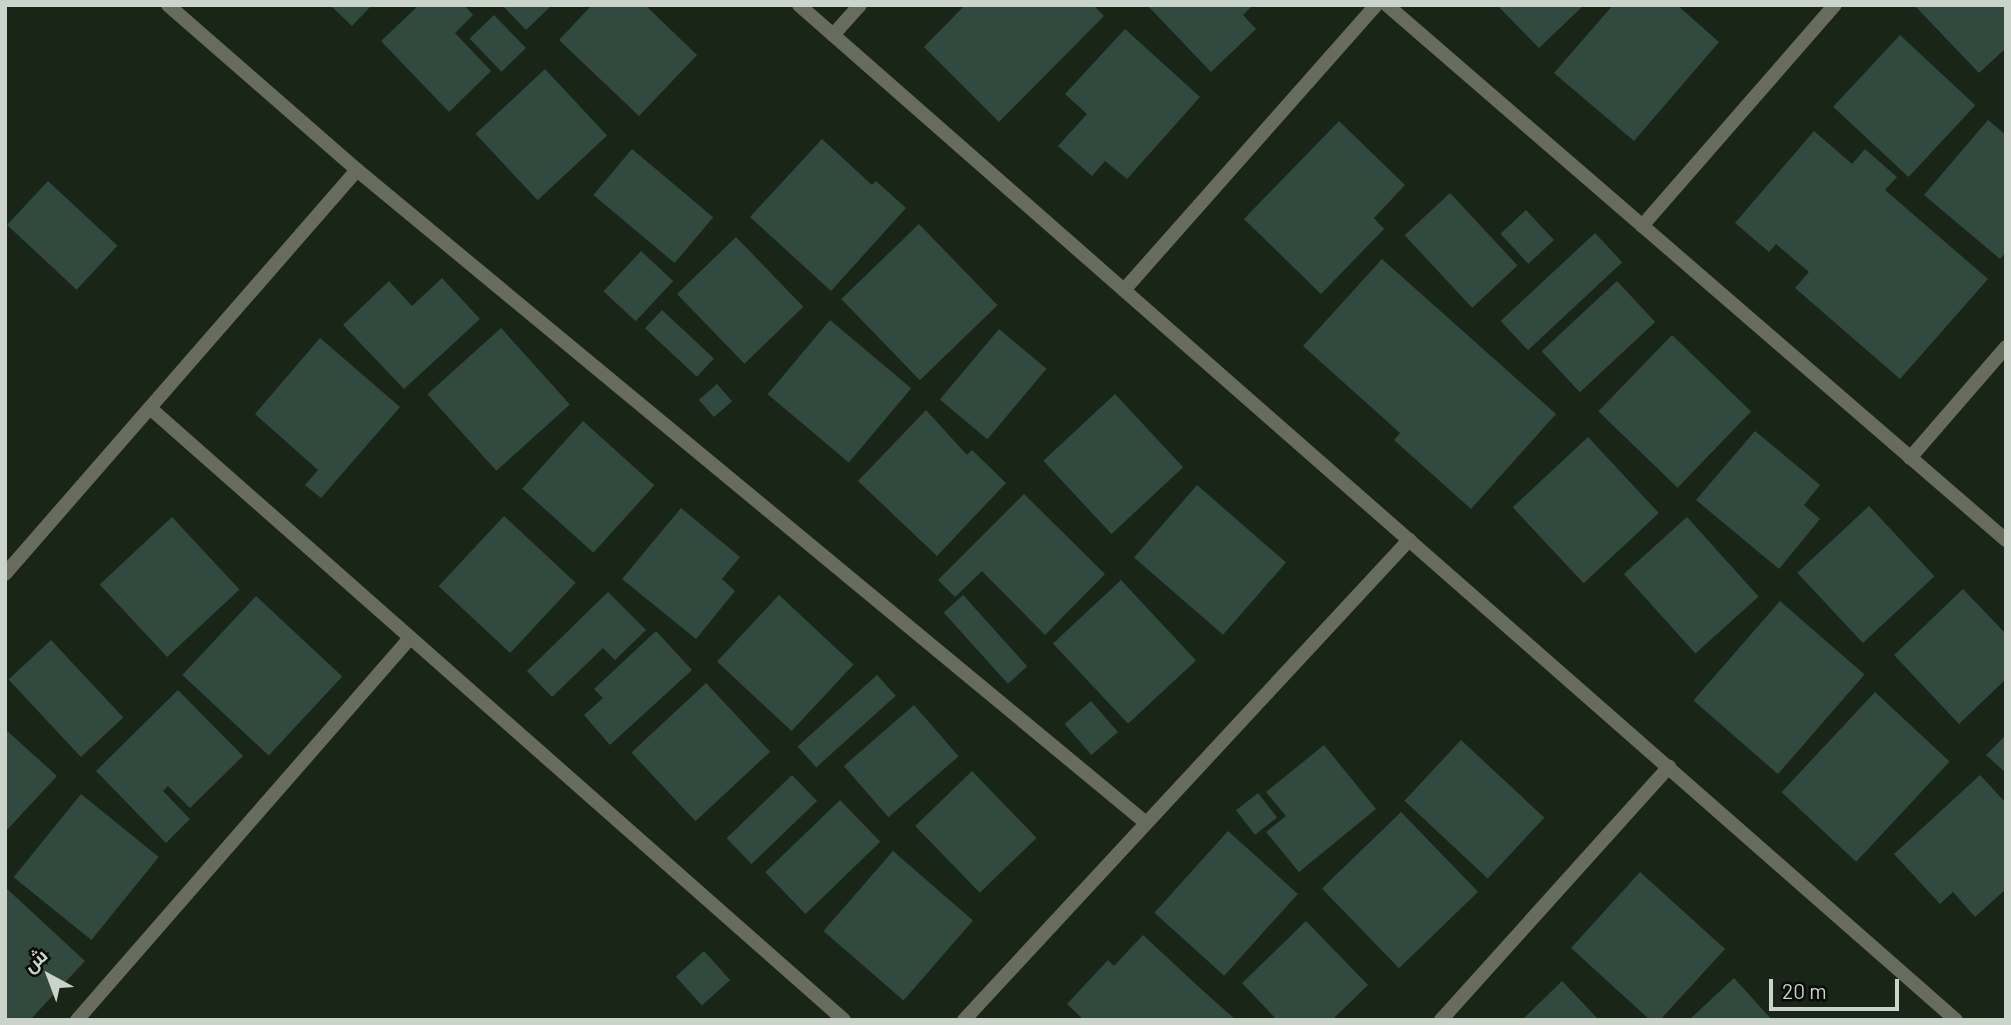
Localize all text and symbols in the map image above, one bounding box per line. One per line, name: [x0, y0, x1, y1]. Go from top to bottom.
north arrow: [14, 941, 84, 1011]
text: ش: [18, 943, 52, 976]
scale bar: [1773, 965, 1902, 1009]
text: 20 m: [1782, 978, 1827, 1003]

